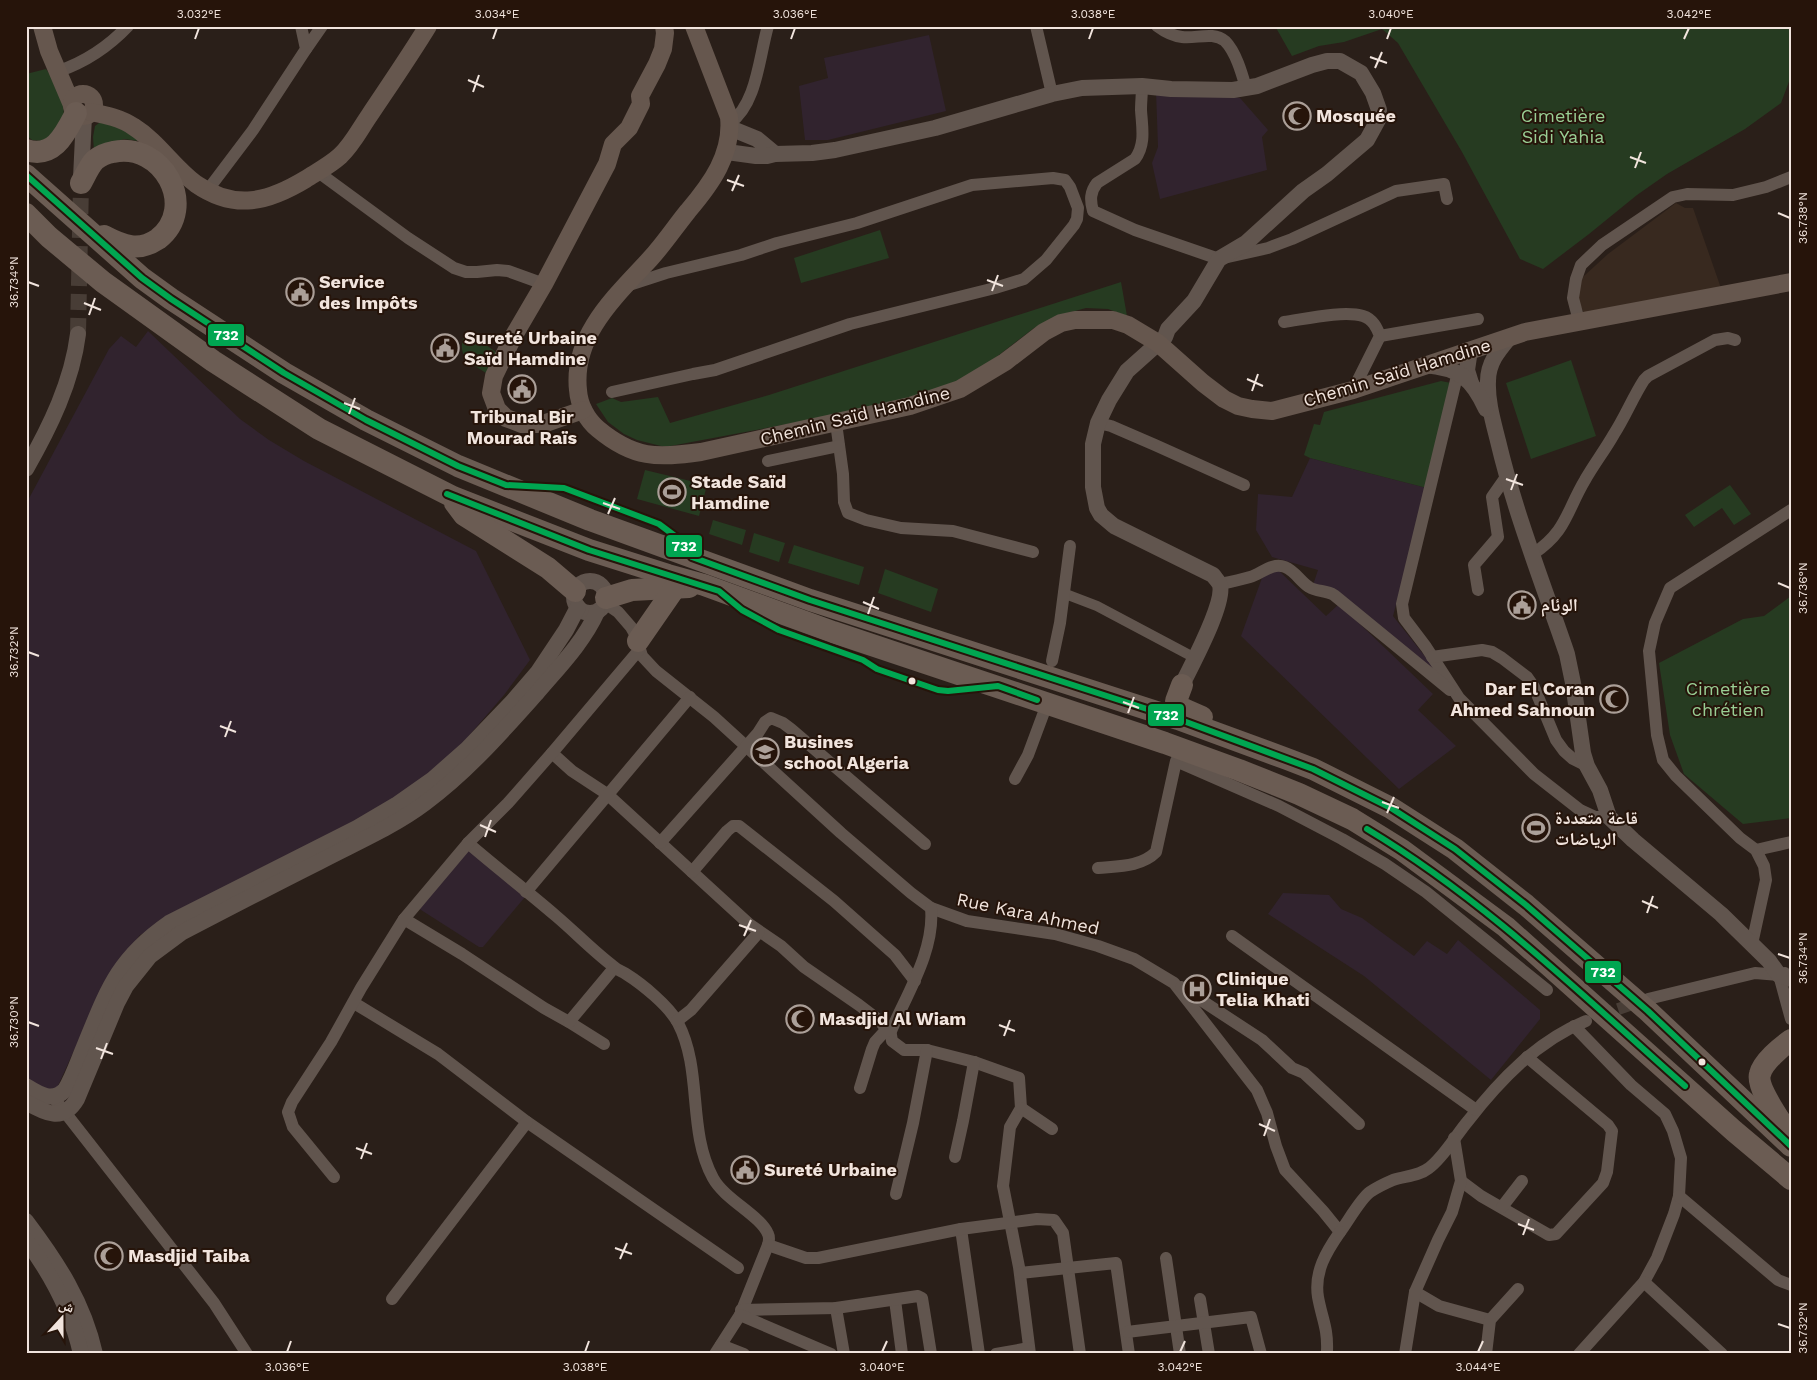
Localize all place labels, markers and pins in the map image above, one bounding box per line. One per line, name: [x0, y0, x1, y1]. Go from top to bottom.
mosque icon: Mosquée: [1282, 101, 1312, 131]
place label: Mosquée: [1316, 105, 1396, 126]
place label: Service des Impôts: [319, 271, 418, 313]
public building icon: Service des Impôts: [285, 277, 315, 307]
place label: Sureté Urbaine Saïd Hamdine: [464, 327, 597, 369]
public building icon: Sureté Urbaine Saïd Hamdine: [430, 333, 460, 363]
public building icon: Tribunal Bir Mourad Raïs: [507, 374, 537, 404]
place label: Tribunal Bir Mourad Raïs: [467, 406, 578, 448]
place label: Stade Saïd Hamdine: [691, 471, 786, 513]
sports icon: Stade Saïd Hamdine: [657, 477, 687, 507]
public building icon: الوئام: [1507, 590, 1537, 620]
place label: الوئام: [1541, 594, 1578, 617]
unlabelled marker: [907, 676, 917, 686]
place label: Dar El Coran Ahmed Sahnoun: [1450, 678, 1595, 720]
mosque icon: Dar El Coran Ahmed Sahnoun: [1599, 684, 1629, 714]
place label: Busines school Algeria: [784, 731, 909, 773]
school or university icon: Busines school Algeria: [750, 737, 780, 767]
place label: قاعة متعددة الرياضات: [1555, 807, 1638, 849]
sports icon: قاعة متعددة الرياضات: [1521, 813, 1551, 843]
place label: Clinique Telia Khati: [1216, 968, 1310, 1010]
hospital icon: Clinique Telia Khati: [1182, 974, 1212, 1004]
mosque icon: Masdjid Al Wiam: [785, 1004, 815, 1034]
place label: Masdjid Al Wiam: [819, 1008, 966, 1029]
unlabelled marker: [1697, 1057, 1707, 1067]
public building icon: Sureté Urbaine: [730, 1155, 760, 1185]
place label: Sureté Urbaine: [764, 1159, 897, 1180]
mosque icon: Masdjid Taiba: [94, 1241, 124, 1271]
place label: Masdjid Taiba: [128, 1245, 250, 1266]

